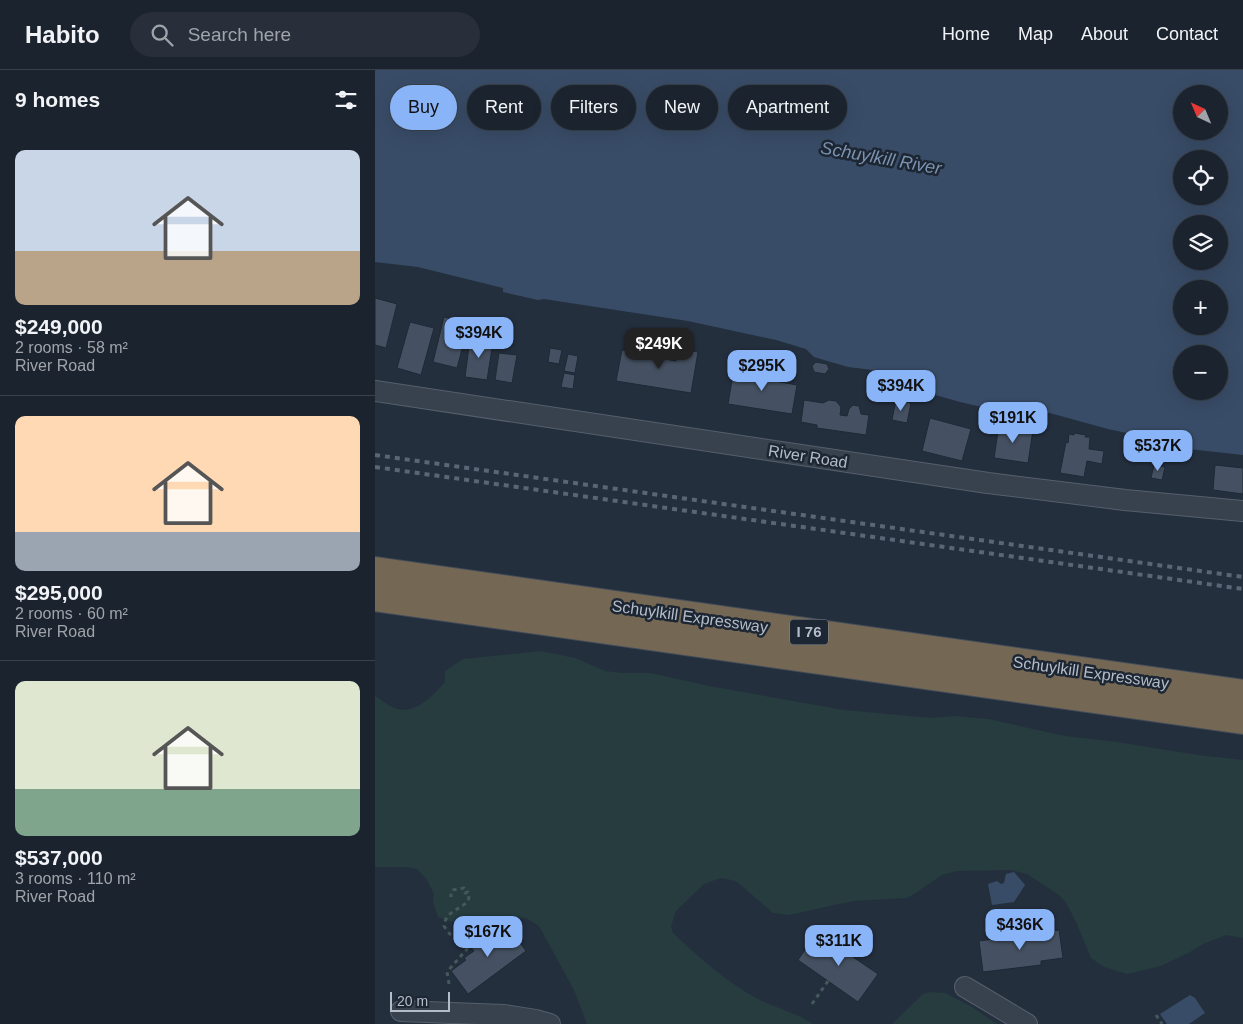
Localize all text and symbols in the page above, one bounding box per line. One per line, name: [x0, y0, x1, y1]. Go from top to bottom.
search box: [130, 12, 480, 57]
text: Habito: [25, 21, 100, 48]
icon: search: [148, 21, 176, 49]
text: Search here: [188, 24, 291, 45]
text: Home: [942, 24, 990, 44]
text: Map: [1018, 24, 1053, 44]
text: About: [1081, 24, 1128, 44]
text: Contact: [1156, 24, 1218, 44]
chip: Buy: [390, 85, 457, 130]
chip: Rent: [467, 85, 541, 130]
chip: Filters: [551, 85, 636, 130]
chip: New: [646, 85, 718, 130]
chip: Apartment: [728, 85, 847, 130]
north arrow: [1173, 85, 1227, 140]
map controls: [1173, 85, 1228, 400]
icon: filters: [332, 86, 360, 114]
text: 9 homes: [15, 88, 100, 111]
water label: Schuylkill River: [819, 138, 944, 179]
button: locate: [1173, 150, 1228, 205]
icon: home: [143, 183, 233, 273]
button: layers: [1173, 215, 1228, 270]
button: +: [1173, 280, 1228, 335]
text: $249,000: [15, 315, 103, 338]
pin: $394K: [444, 316, 514, 359]
text: $394K: [455, 324, 503, 341]
pin: $249K: [624, 328, 694, 370]
text: $249K: [635, 335, 683, 352]
text: 2 rooms · 58 m²: [15, 339, 128, 356]
button: −: [1173, 345, 1228, 400]
pin: $295K: [727, 350, 797, 392]
text: River Road: [15, 357, 95, 374]
text: $295K: [738, 357, 786, 374]
pin: $394K: [866, 370, 936, 412]
text: $394K: [877, 377, 925, 394]
pin: $191K: [978, 402, 1048, 444]
text: $191K: [989, 409, 1037, 426]
pin: $537K: [1123, 430, 1193, 472]
text: $537K: [1134, 437, 1182, 454]
street label: River Road: [767, 442, 849, 471]
icon: home: [143, 448, 233, 538]
text: $295,000: [15, 581, 103, 604]
street label: Schuylkill Expressway: [611, 597, 769, 636]
text: 2 rooms · 60 m²: [15, 605, 128, 622]
road number: I 76: [790, 620, 828, 644]
text: River Road: [15, 623, 95, 640]
street label: Schuylkill Expressway: [1012, 653, 1170, 692]
icon: home: [143, 713, 233, 803]
text: $537,000: [15, 846, 103, 869]
text: 3 rooms · 110 m²: [15, 870, 136, 887]
text: River Road: [15, 888, 95, 905]
pin: $436K: [985, 908, 1055, 951]
pin: $167K: [453, 916, 523, 958]
text: $436K: [996, 916, 1044, 933]
text: $167K: [464, 923, 512, 940]
pin: $311K: [804, 924, 874, 967]
text: $311K: [816, 932, 862, 949]
scale bar: [390, 989, 450, 1012]
text: 20 m: [397, 993, 428, 1009]

